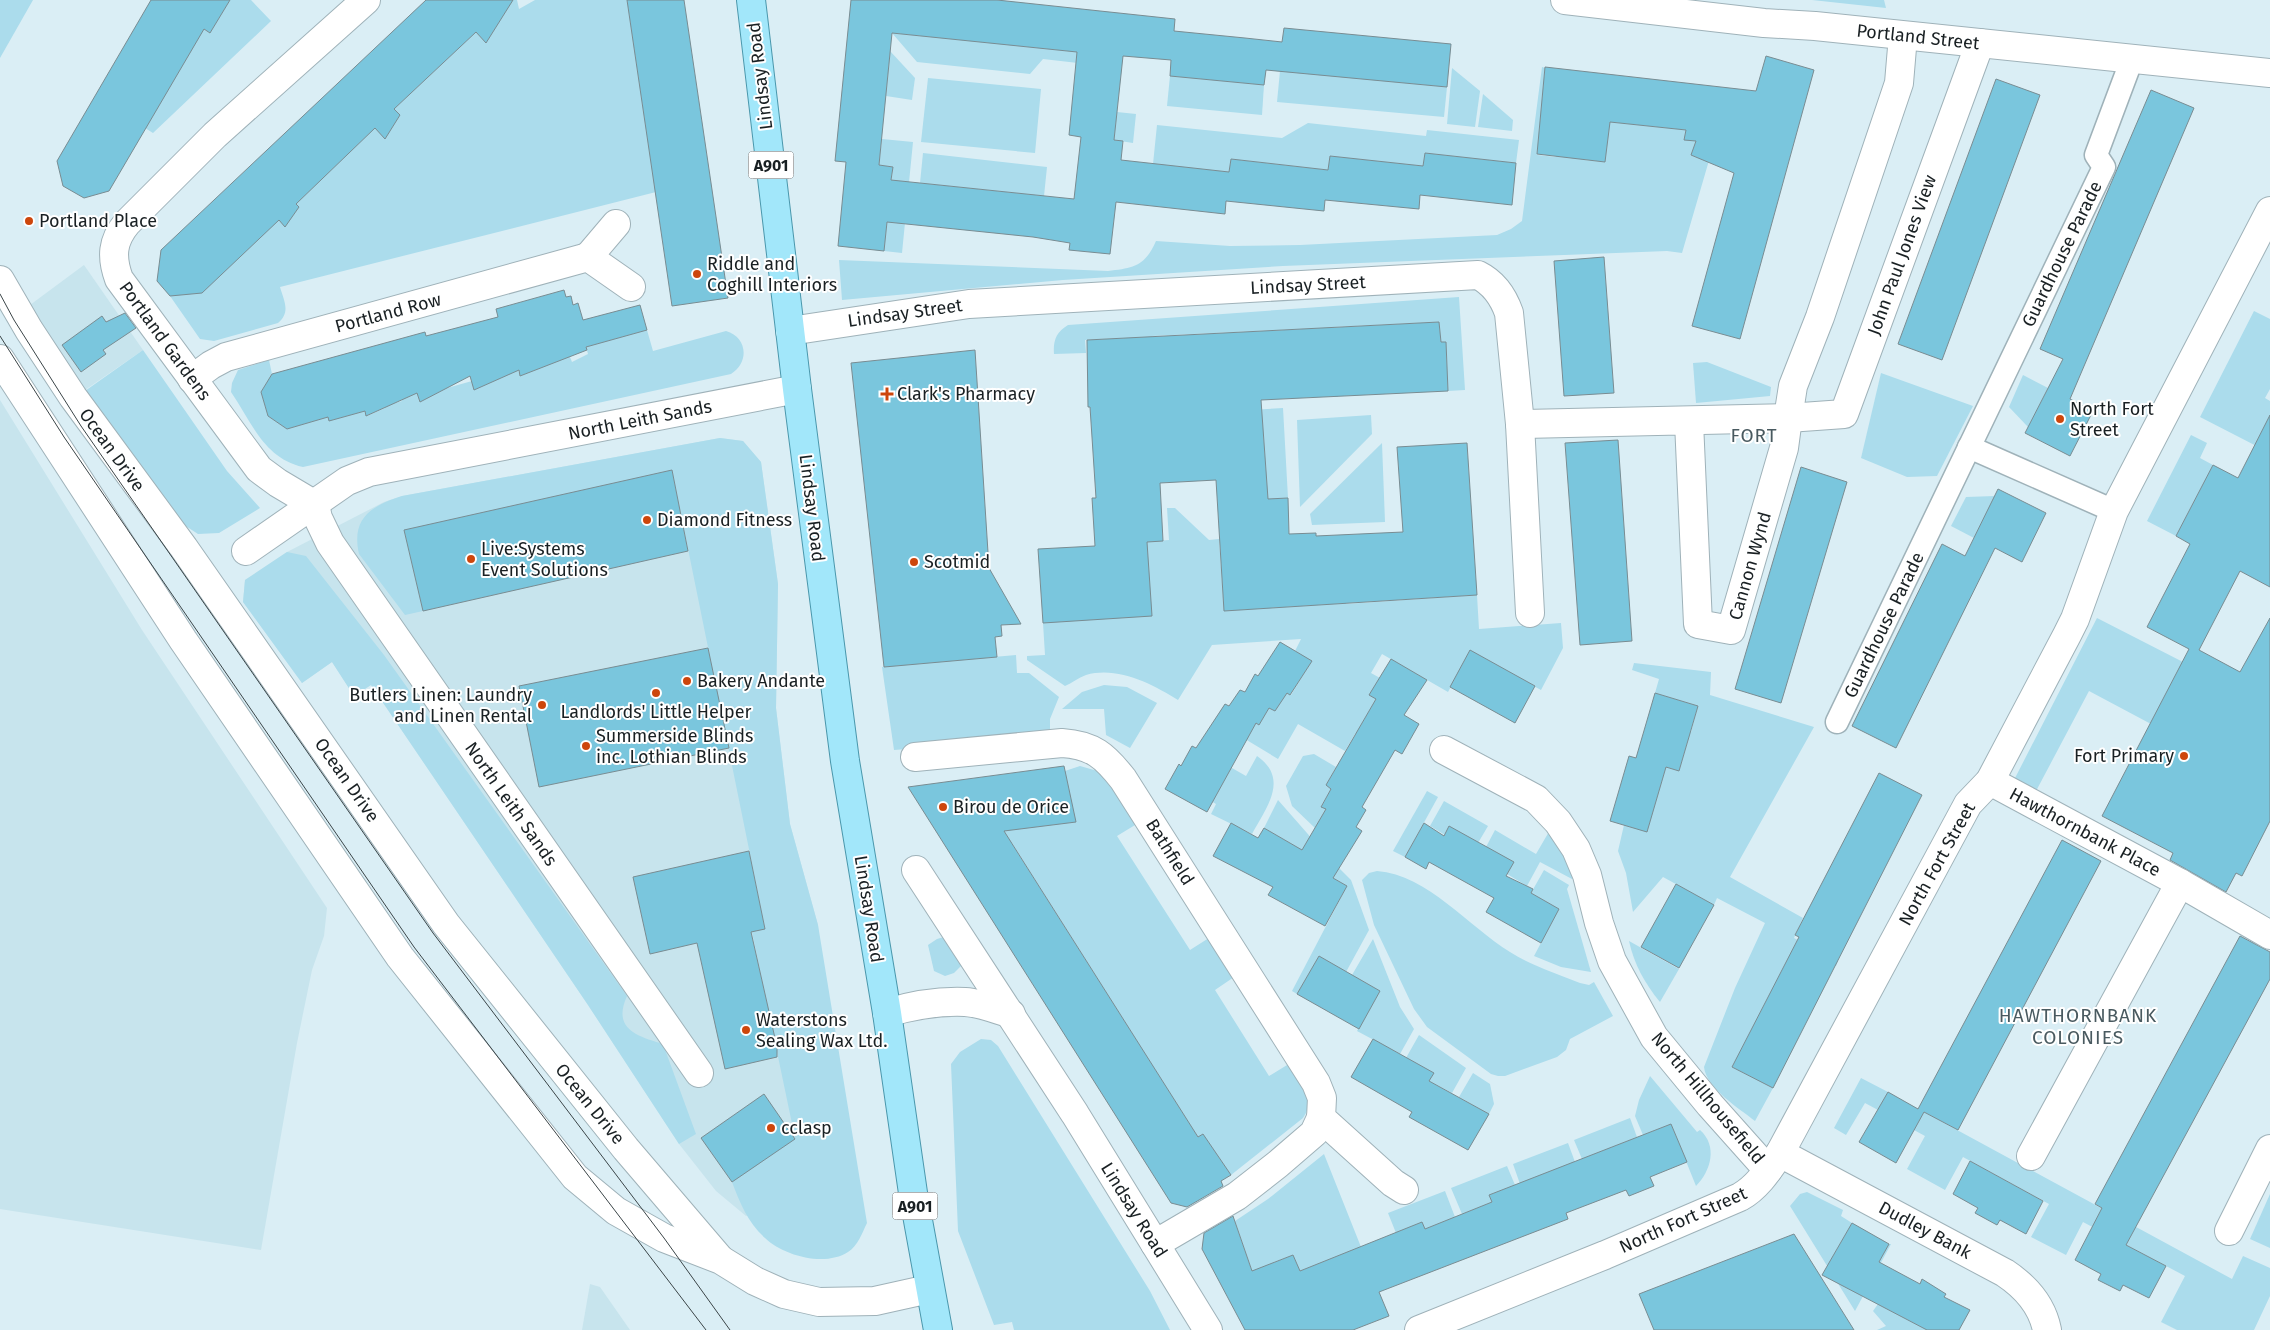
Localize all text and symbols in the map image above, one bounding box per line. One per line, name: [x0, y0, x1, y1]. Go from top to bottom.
street label: Portland Street: [1855, 20, 1981, 54]
street label: Lindsay Road: [742, 21, 778, 131]
road number: A901: [748, 152, 794, 178]
street label: John Paul Jones View: [1863, 172, 1941, 338]
street label: Guardhouse Parade: [2017, 178, 2107, 330]
place label: Portland Place: [39, 210, 157, 232]
marker: Portland Place: [23, 215, 35, 227]
place label: Riddle and Coghill Interiors: [707, 253, 837, 296]
marker: Riddle and Coghill Interiors: [691, 268, 703, 280]
street label: Lindsay Street: [1250, 271, 1367, 299]
street label: Portland Gardens: [114, 277, 216, 405]
street label: Portland Row: [333, 288, 443, 338]
street label: Lindsay Street: [846, 294, 964, 332]
place label: Clark's Pharmacy: [897, 383, 1035, 405]
marker: Clark's Pharmacy: [881, 388, 893, 400]
street label: North Leith Sands: [566, 395, 714, 445]
place label: North Fort Street: [2070, 398, 2154, 441]
street label: Ocean Drive: [74, 404, 150, 496]
marker: North Fort Street: [2054, 413, 2066, 425]
district label: FORT: [1730, 424, 1778, 447]
street label: Lindsay Road: [794, 453, 830, 563]
place label: Diamond Fitness: [657, 509, 792, 531]
street label: Cannon Wynd: [1724, 509, 1776, 623]
marker: Diamond Fitness: [641, 514, 653, 526]
place label: Live:Systems Event Solutions: [481, 538, 608, 581]
street label: Guardhouse Parade: [1839, 549, 1929, 701]
place label: Scotmid: [924, 551, 990, 573]
marker: Live:Systems Event Solutions: [465, 553, 477, 565]
marker: Scotmid: [908, 556, 920, 568]
place label: Bakery Andante: [697, 670, 825, 692]
marker: Bakery Andante: [681, 675, 693, 687]
place label: Butlers Linen: Laundry and Linen Rental: [349, 684, 532, 727]
marker: Landlords' Little Helper: [650, 687, 662, 699]
marker: Butlers Linen: Laundry and Linen Rental: [536, 699, 548, 711]
place label: Landlords' Little Helper: [561, 701, 752, 723]
place label: Summerside Blinds inc. Lothian Blinds: [596, 725, 753, 768]
street label: Ocean Drive: [310, 734, 384, 826]
street label: North Leith Sands: [460, 738, 562, 870]
marker: Summerside Blinds inc. Lothian Blinds: [580, 740, 592, 752]
place label: Fort Primary: [2074, 745, 2174, 767]
marker: Fort Primary: [2178, 750, 2190, 762]
street label: Hawthornbank Place: [2006, 783, 2164, 881]
place label: Birou de Orice: [953, 796, 1069, 818]
street label: North Fort Street: [1894, 798, 1980, 929]
marker: Birou de Orice: [937, 801, 949, 813]
street label: Bathfield: [1141, 815, 1199, 889]
street label: Lindsay Road: [850, 854, 888, 964]
district label: HAWTHORNBANK COLONIES: [1999, 1004, 2157, 1049]
place label: Waterstons Sealing Wax Ltd.: [756, 1009, 888, 1052]
marker: Waterstons Sealing Wax Ltd.: [740, 1024, 752, 1036]
street label: North Hillhousefield: [1646, 1028, 1770, 1168]
street label: Ocean Drive: [551, 1059, 629, 1149]
place label: cclasp: [781, 1117, 832, 1139]
marker: cclasp: [765, 1122, 777, 1134]
street label: Lindsay Road: [1096, 1158, 1172, 1262]
street label: North Fort Street: [1616, 1182, 1751, 1258]
road number: A901: [892, 1192, 938, 1220]
street label: Dudley Bank: [1875, 1196, 1976, 1264]

